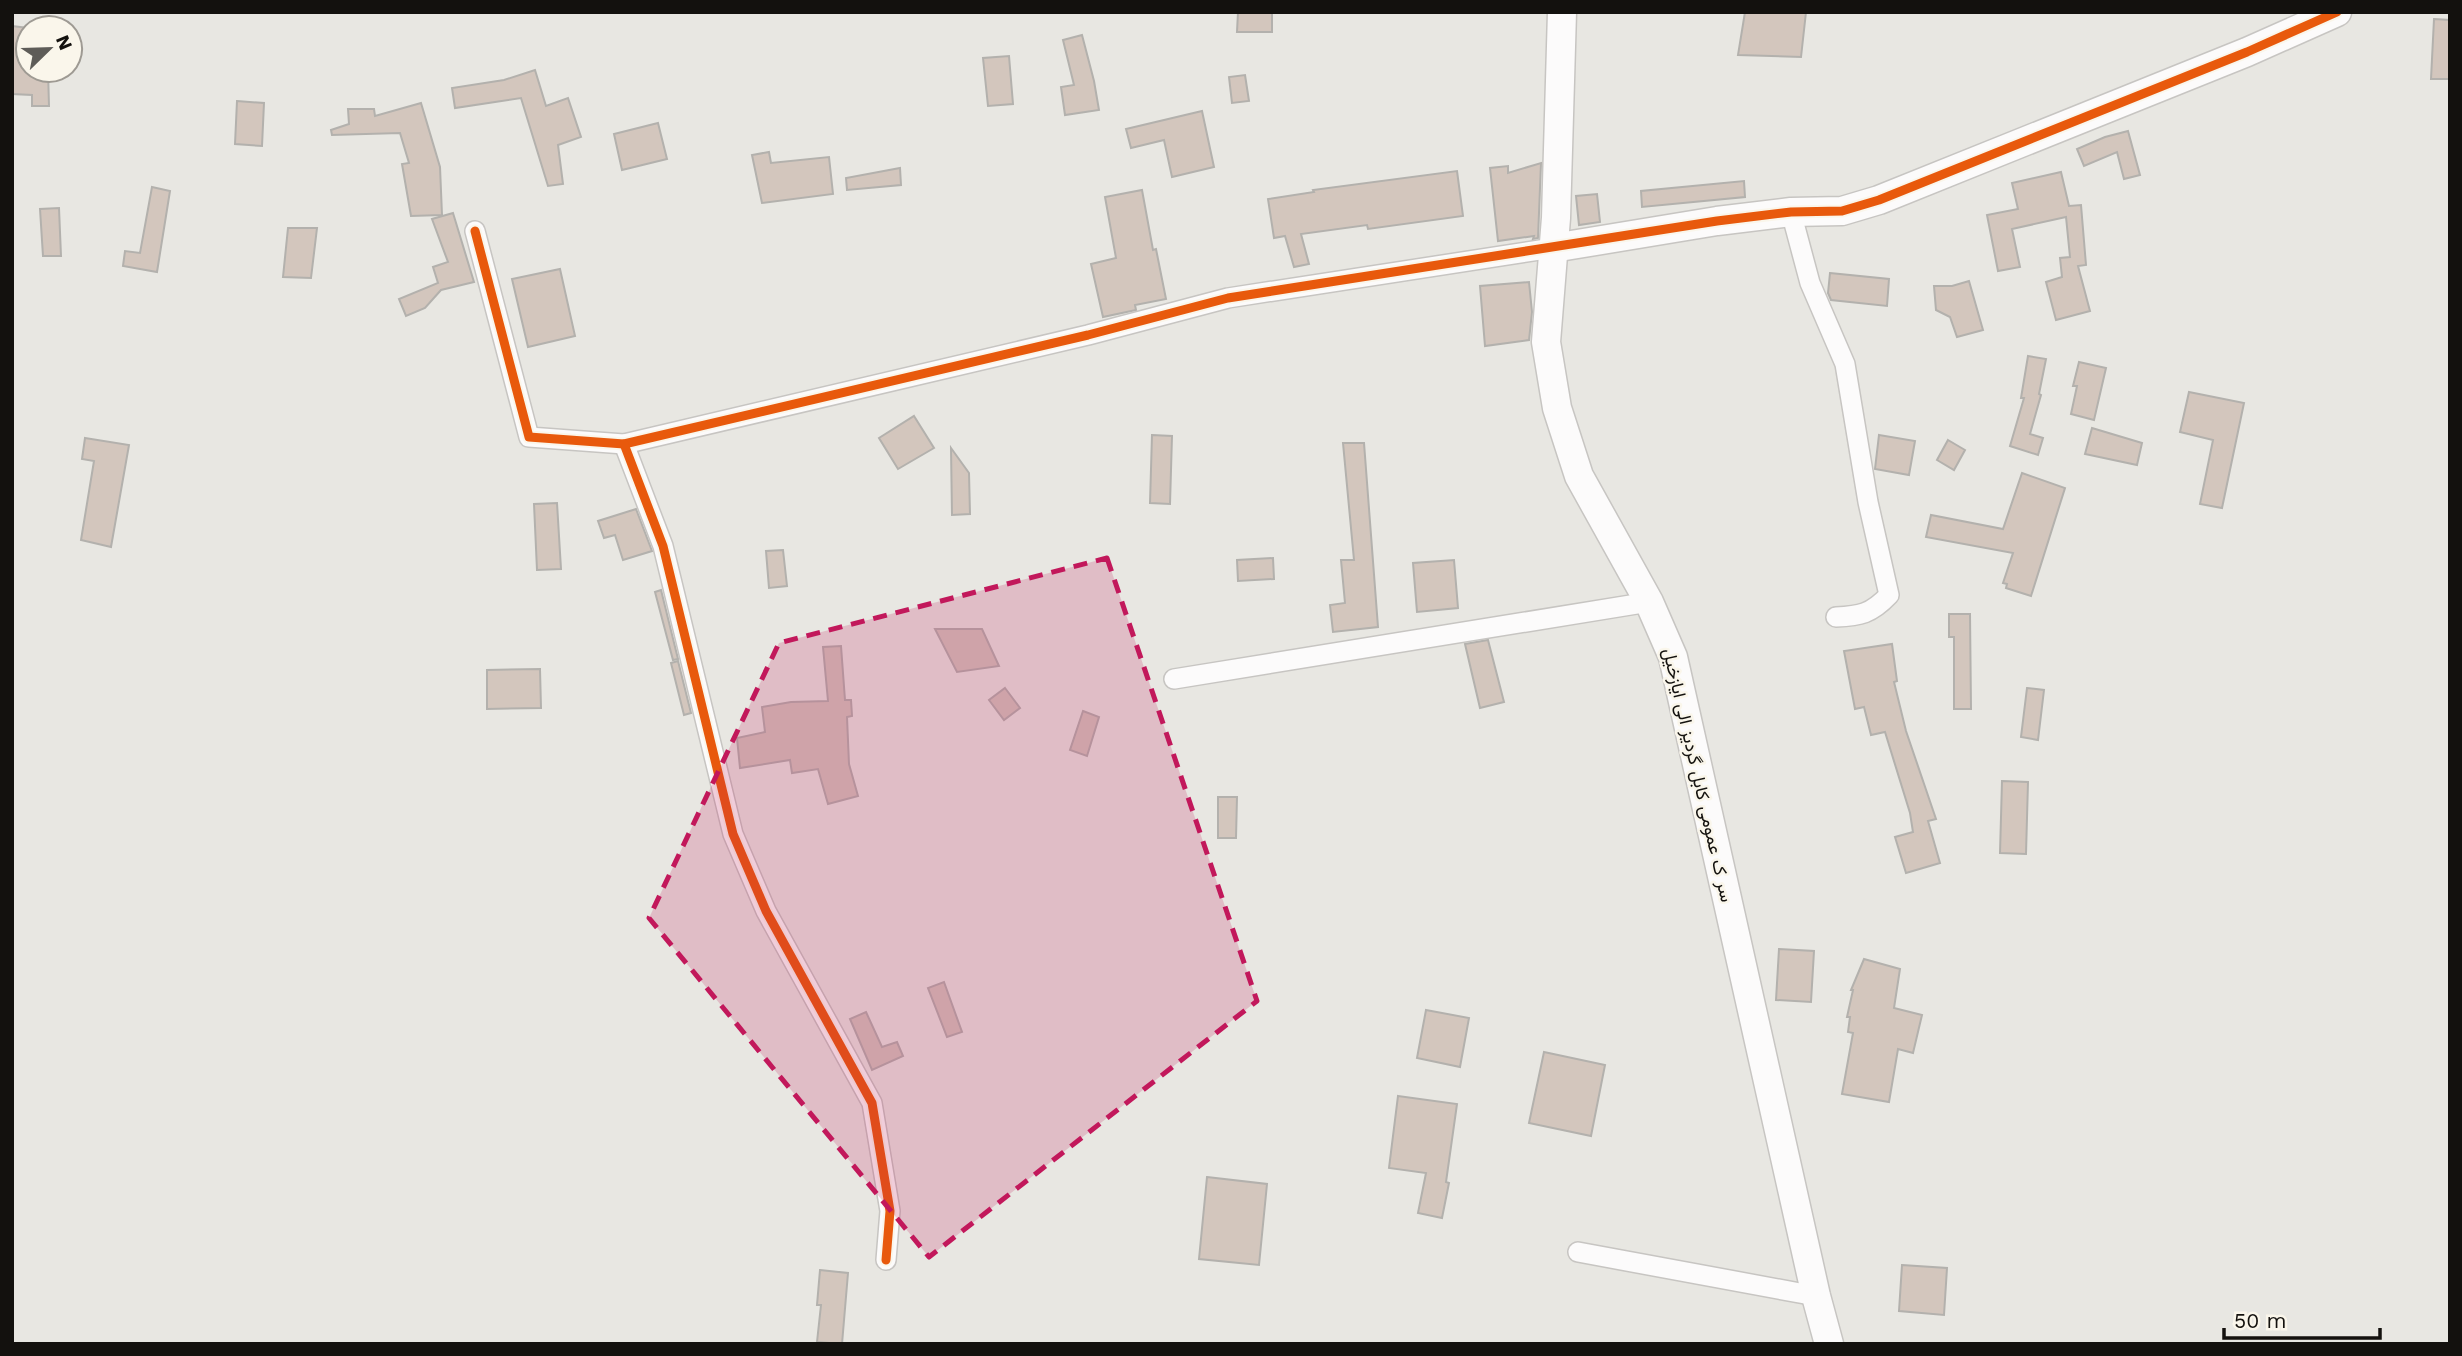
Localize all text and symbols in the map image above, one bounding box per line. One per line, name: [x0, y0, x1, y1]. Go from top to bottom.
north arrow: [14, 14, 84, 84]
text: N: [51, 32, 78, 54]
street label: سر ک عمومی کابل گردیز الی ایازخیل: [1658, 646, 1738, 904]
scale bar: [2224, 1296, 2380, 1340]
text: 50 m: [2234, 1308, 2286, 1333]

